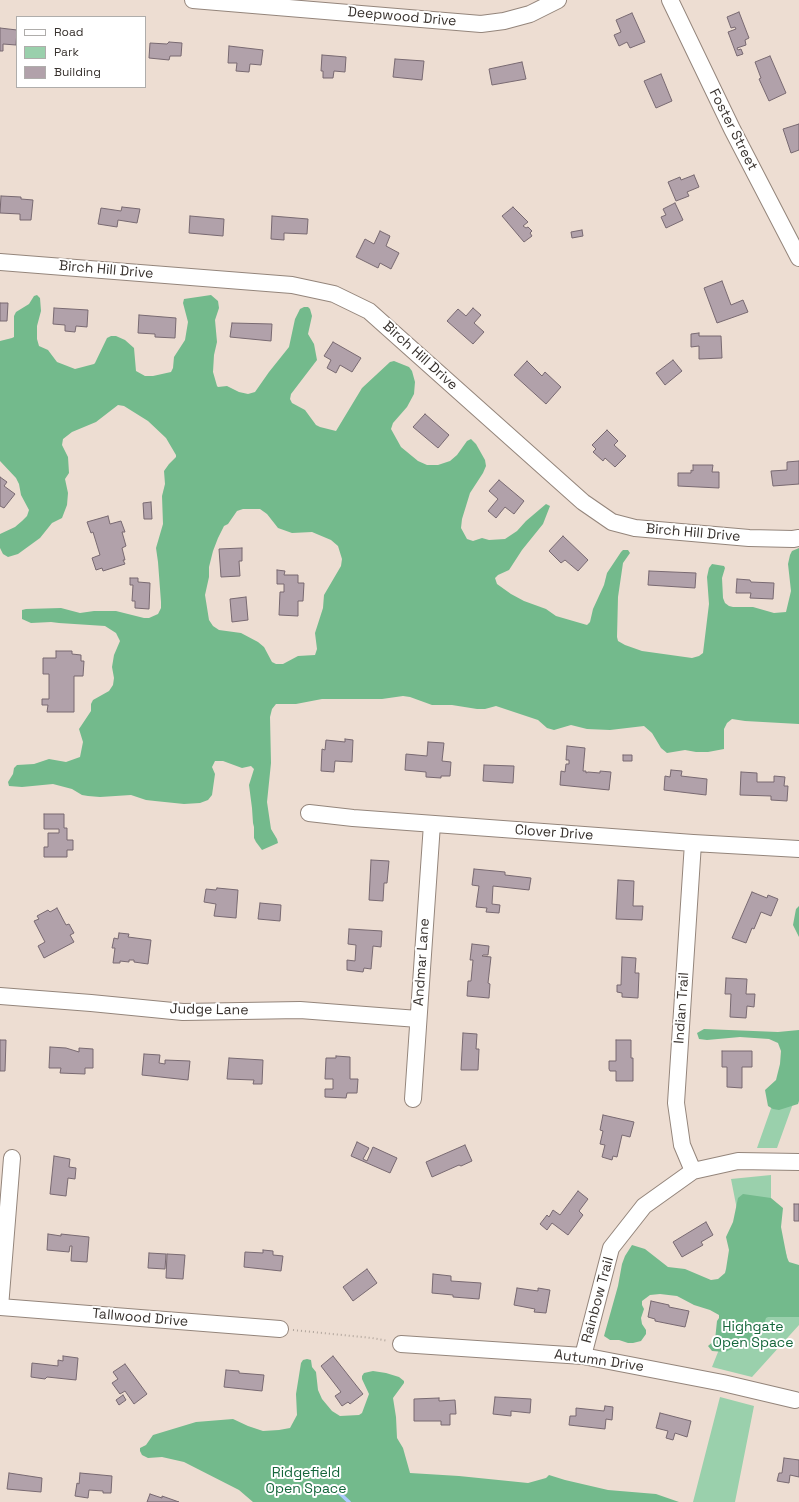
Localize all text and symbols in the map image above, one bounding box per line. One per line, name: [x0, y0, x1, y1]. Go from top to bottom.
street label: Deepwood Drive: [347, 4, 457, 30]
legend: [16, 16, 146, 88]
text: Road: [54, 24, 83, 40]
text: Park: [54, 44, 79, 60]
text: Building: [54, 64, 101, 80]
street label: Foster Street: [705, 86, 761, 174]
street label: Birch Hill Drive: [58, 257, 154, 283]
street label: Birch Hill Drive: [379, 318, 461, 394]
street label: Birch Hill Drive: [645, 520, 741, 546]
street label: Clover Drive: [514, 822, 594, 844]
street label: Andmar Lane: [411, 918, 433, 1006]
street label: Indian Trail: [671, 972, 693, 1044]
street label: Judge Lane: [169, 1001, 249, 1019]
street label: Rainbow Trail: [578, 1255, 618, 1345]
street label: Tallwood Drive: [91, 1305, 189, 1331]
park label: Highgate Open Space: [713, 1319, 793, 1352]
street label: Autumn Drive: [553, 1346, 645, 1376]
park label: Ridgefield Open Space: [266, 1465, 346, 1498]

